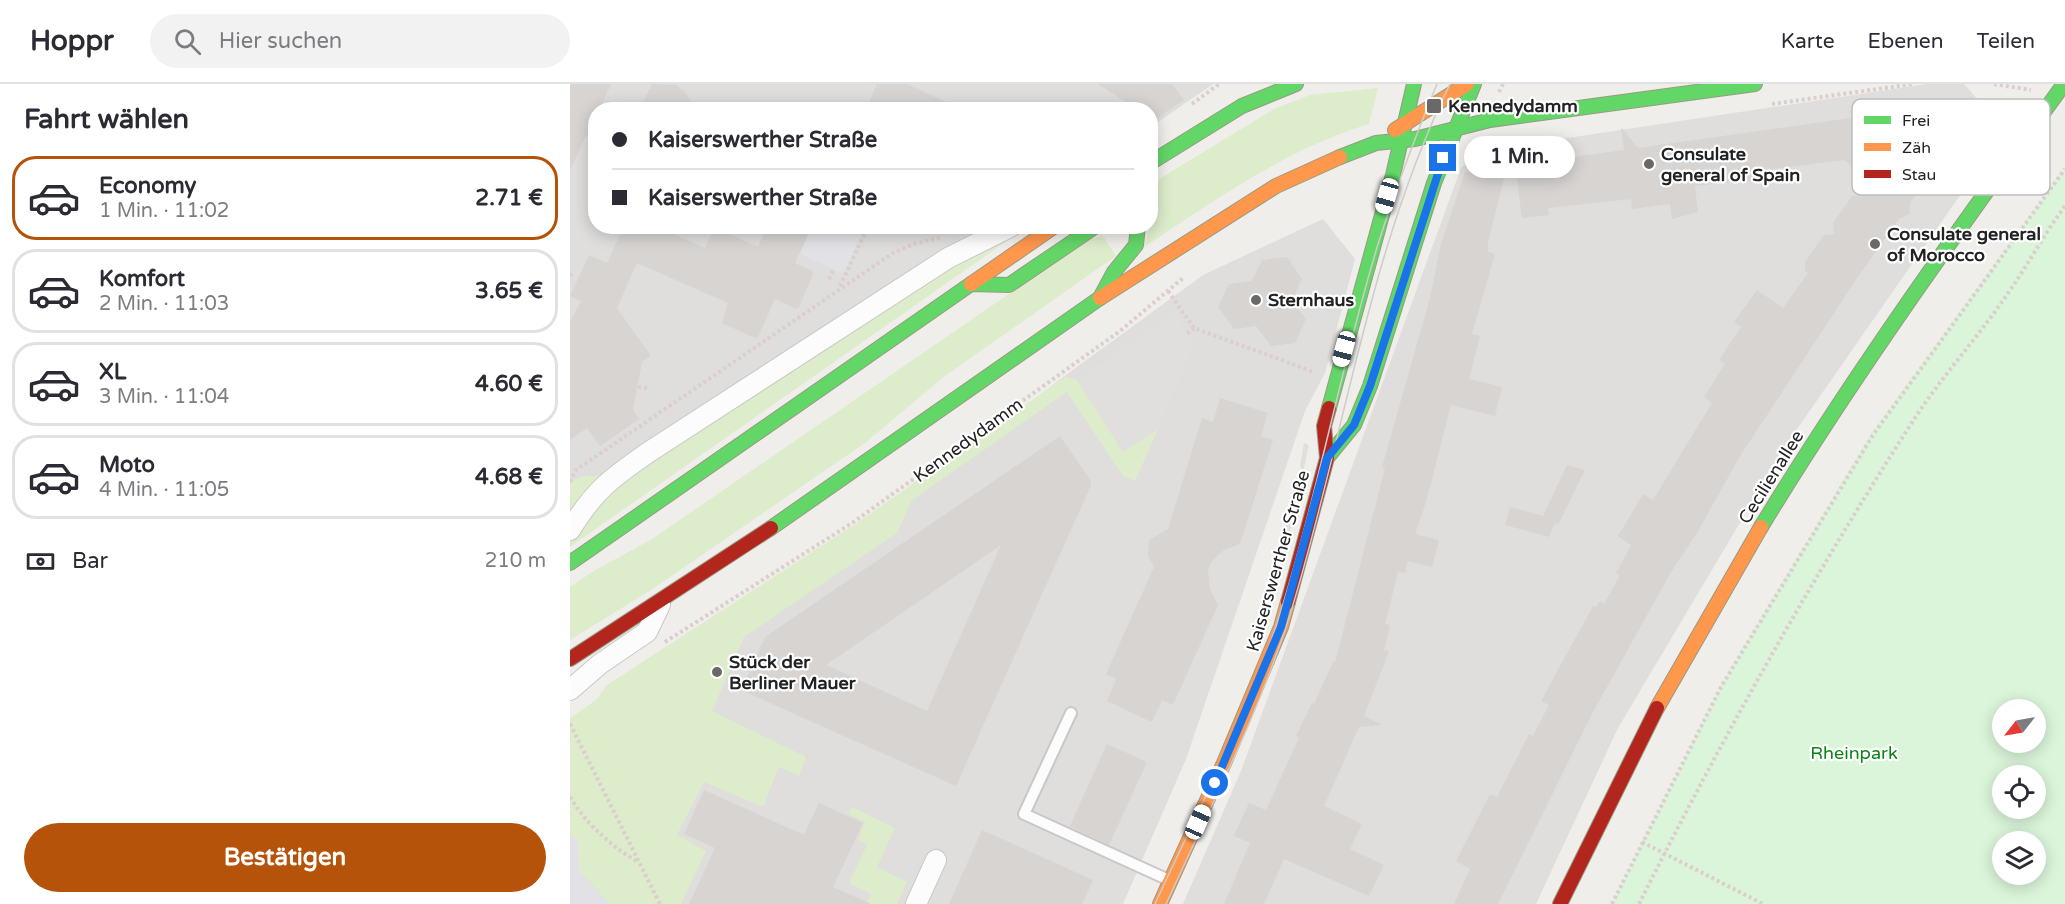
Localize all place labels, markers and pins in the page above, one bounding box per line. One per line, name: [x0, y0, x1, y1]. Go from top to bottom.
place label: Kennedydamm: [1448, 95, 1578, 117]
marker: Kennedydamm: [1425, 97, 1443, 115]
place label: Consulate general of Spain: [1661, 143, 1800, 186]
marker: Consulate general of Spain: [1642, 157, 1656, 171]
place label: Consulate general of Morocco: [1887, 223, 2041, 266]
marker: Consulate general of Morocco: [1868, 237, 1882, 251]
place label: Sternhaus: [1268, 289, 1354, 311]
marker: Sternhaus: [1249, 293, 1263, 307]
place label: Stück der Berliner Mauer: [729, 651, 857, 694]
marker: Stück der Berliner Mauer: [710, 665, 724, 679]

